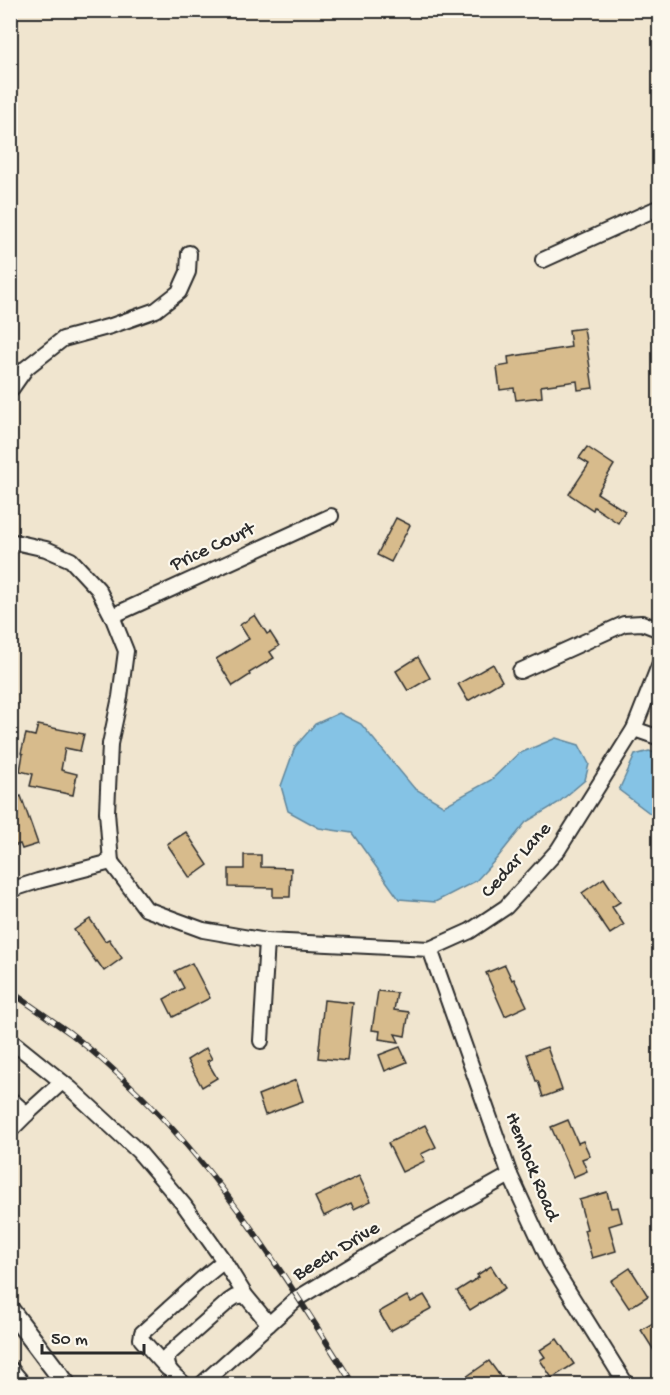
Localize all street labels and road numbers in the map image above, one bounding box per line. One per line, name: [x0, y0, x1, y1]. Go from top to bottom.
street label: Price Court: [166, 518, 260, 578]
street label: Cedar Lane: [477, 818, 557, 904]
street label: Hemlock Road: [499, 1109, 564, 1227]
street label: Beech Drive: [289, 1217, 385, 1287]

